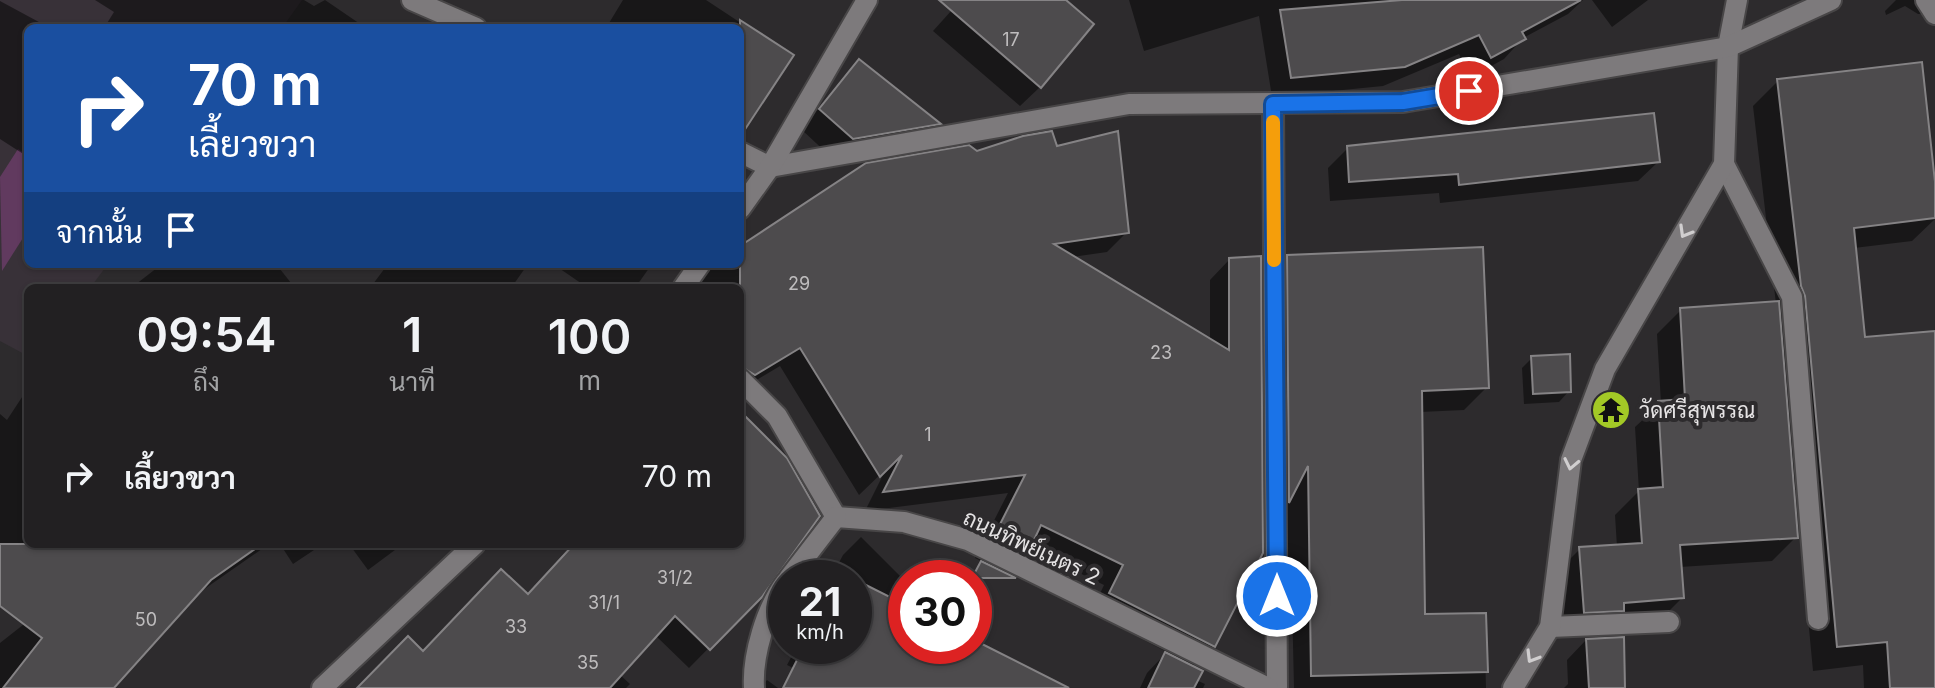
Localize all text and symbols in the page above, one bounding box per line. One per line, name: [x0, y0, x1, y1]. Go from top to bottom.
house number: 17: [1002, 29, 1020, 50]
text: 70 m: [188, 51, 322, 119]
icon: right: [56, 56, 160, 160]
pin: [1435, 57, 1503, 125]
icon: arrive: [1447, 69, 1491, 113]
text: เลี้ยวขวา: [188, 122, 316, 166]
icon: arrive: [159, 208, 203, 252]
text: จากนั้น: [56, 214, 143, 250]
one-way arrow: [1679, 223, 1695, 238]
house number: 29: [788, 273, 810, 294]
text: 09:54: [137, 305, 276, 364]
text: 1: [402, 305, 422, 364]
text: 100: [548, 307, 631, 366]
house number: 23: [1150, 342, 1172, 363]
text: m: [578, 365, 601, 396]
text: ถึง: [193, 366, 220, 397]
text: นาที: [389, 366, 435, 397]
temple icon: วัดศรีสุพรรณ: [1590, 389, 1632, 431]
place label: วัดศรีสุพรรณ: [1639, 397, 1755, 426]
house number: 1: [924, 424, 932, 445]
icon: right: [56, 454, 100, 498]
one-way arrow: [1563, 457, 1580, 471]
text: 70 m: [642, 458, 712, 494]
text: เลี้ยวขวา: [124, 460, 236, 496]
street label: ถนนทิพย์เนตร 2: [959, 503, 1105, 590]
position arrow: [1235, 554, 1319, 638]
speed limit sign: 30: [888, 560, 992, 664]
house number: 31/2: [657, 567, 693, 588]
text: 21: [799, 577, 841, 626]
house number: 31/1: [588, 592, 620, 613]
house number: 50: [135, 609, 157, 630]
house number: 33: [505, 616, 527, 637]
text: km/h: [796, 620, 844, 644]
one-way arrow: [1526, 648, 1541, 663]
house number: 35: [577, 652, 599, 673]

